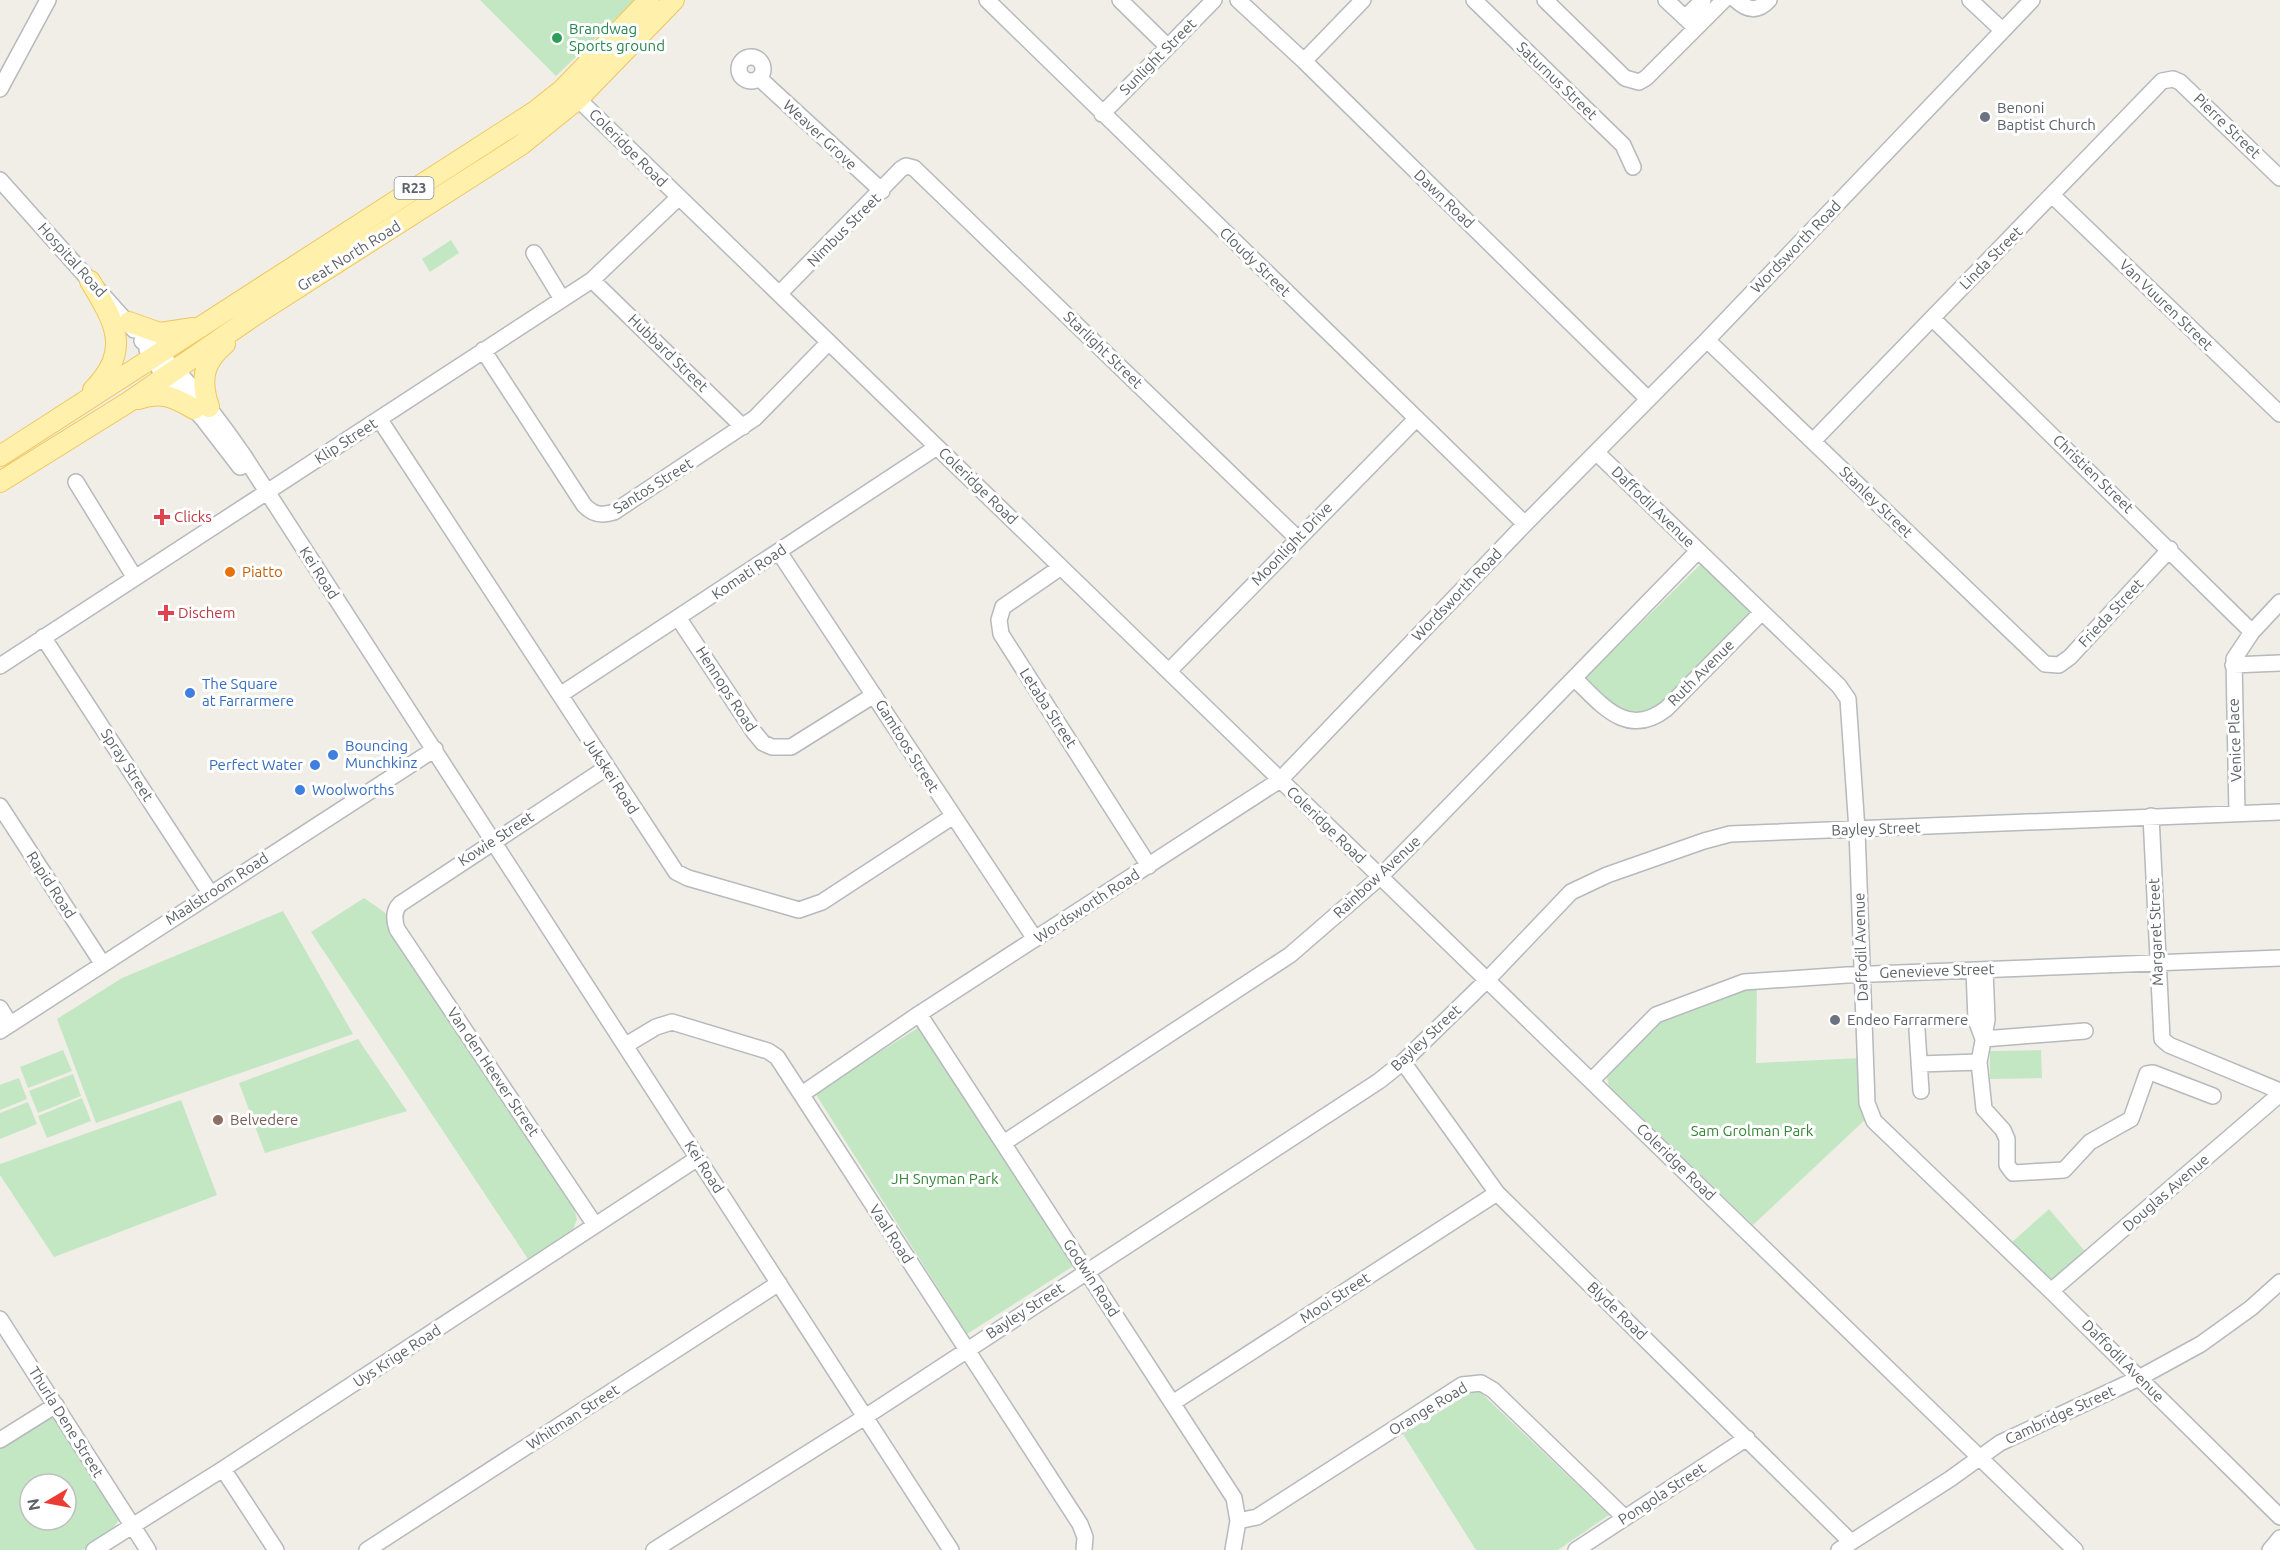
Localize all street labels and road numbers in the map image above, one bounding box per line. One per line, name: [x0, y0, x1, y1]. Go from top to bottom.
street label: Sunlight Street: [1116, 15, 1199, 98]
street label: Saturnus Street: [1514, 38, 1601, 123]
street label: Pierre Street: [2191, 90, 2264, 162]
street label: Weaver Grove: [780, 96, 861, 173]
street label: Coleridge Road: [586, 105, 671, 190]
street label: Dawn Road: [1411, 166, 1478, 231]
road number: R23: [394, 177, 434, 199]
street label: Nimbus Street: [804, 189, 884, 270]
street label: Wordsworth Road: [1747, 197, 1844, 296]
street label: Great North Road: [294, 217, 404, 294]
street label: Hospital Road: [35, 219, 110, 300]
street label: Linda Street: [1956, 223, 2026, 293]
street label: Cloudy Street: [1216, 224, 1294, 300]
street label: Van Vuuren Street: [2116, 256, 2217, 354]
street label: Starlight Street: [1060, 308, 1146, 392]
street label: Hubbard Street: [625, 310, 712, 395]
street label: Klip Street: [311, 414, 380, 467]
street label: Christien Street: [2050, 431, 2137, 516]
street label: Coleridge Road: [935, 444, 1021, 528]
street label: Santos Street: [610, 454, 696, 517]
street label: Daffodil Avenue: [1608, 463, 1698, 551]
street label: Stanley Street: [1836, 463, 1916, 541]
street label: Moonlight Drive: [1248, 499, 1336, 589]
street label: Komati Road: [708, 541, 789, 603]
street label: Kei Road: [296, 543, 343, 602]
street label: Wordsworth Road: [1408, 545, 1505, 644]
street label: Frieda Street: [2075, 575, 2147, 650]
street label: Ruth Avenue: [1664, 636, 1737, 709]
street label: Hennops Road: [693, 643, 760, 734]
street label: Letaba Street: [1016, 665, 1080, 751]
street label: Gamtoos Street: [872, 696, 943, 795]
street label: Venice Place: [2225, 698, 2244, 782]
street label: Spray Street: [98, 725, 157, 804]
street label: Jukskei Road: [581, 734, 642, 817]
street label: Coleridge Road: [1283, 783, 1369, 867]
street label: Kowie Street: [455, 808, 537, 869]
street label: Bayley Street: [1831, 818, 1921, 839]
street label: Rainbow Avenue: [1330, 832, 1424, 921]
street label: Rapid Road: [24, 848, 79, 921]
street label: Maalstroom Road: [162, 849, 271, 928]
street label: Wordsworth Road: [1031, 865, 1142, 946]
street label: Margaret Street: [2145, 878, 2166, 986]
street label: Daffodil Avenue: [1850, 892, 1871, 1002]
street label: Genevieve Street: [1879, 960, 1995, 981]
street label: Bayley Street: [1387, 1001, 1464, 1074]
street label: Van den Heever Street: [444, 1004, 543, 1139]
street label: Coleridge Road: [1633, 1120, 1719, 1204]
street label: Kei Road: [681, 1137, 728, 1196]
street label: Douglas Avenue: [2119, 1151, 2212, 1235]
street label: Vaal Road: [866, 1201, 917, 1266]
street label: Godwin Road: [1060, 1236, 1123, 1320]
street label: Mooi Street: [1297, 1269, 1373, 1326]
street label: Blyde Road: [1584, 1278, 1650, 1343]
street label: Bayley Street: [983, 1279, 1067, 1342]
street label: Daffodil Avenue: [2079, 1316, 2168, 1405]
street label: Uys Krige Road: [350, 1321, 444, 1390]
street label: Thurla Dene Street: [25, 1363, 107, 1480]
street label: Orange Road: [1385, 1378, 1470, 1439]
street label: Whitman Street: [523, 1380, 622, 1453]
street label: Cambridge Street: [2002, 1382, 2117, 1447]
street label: Pongola Street: [1615, 1459, 1709, 1528]

